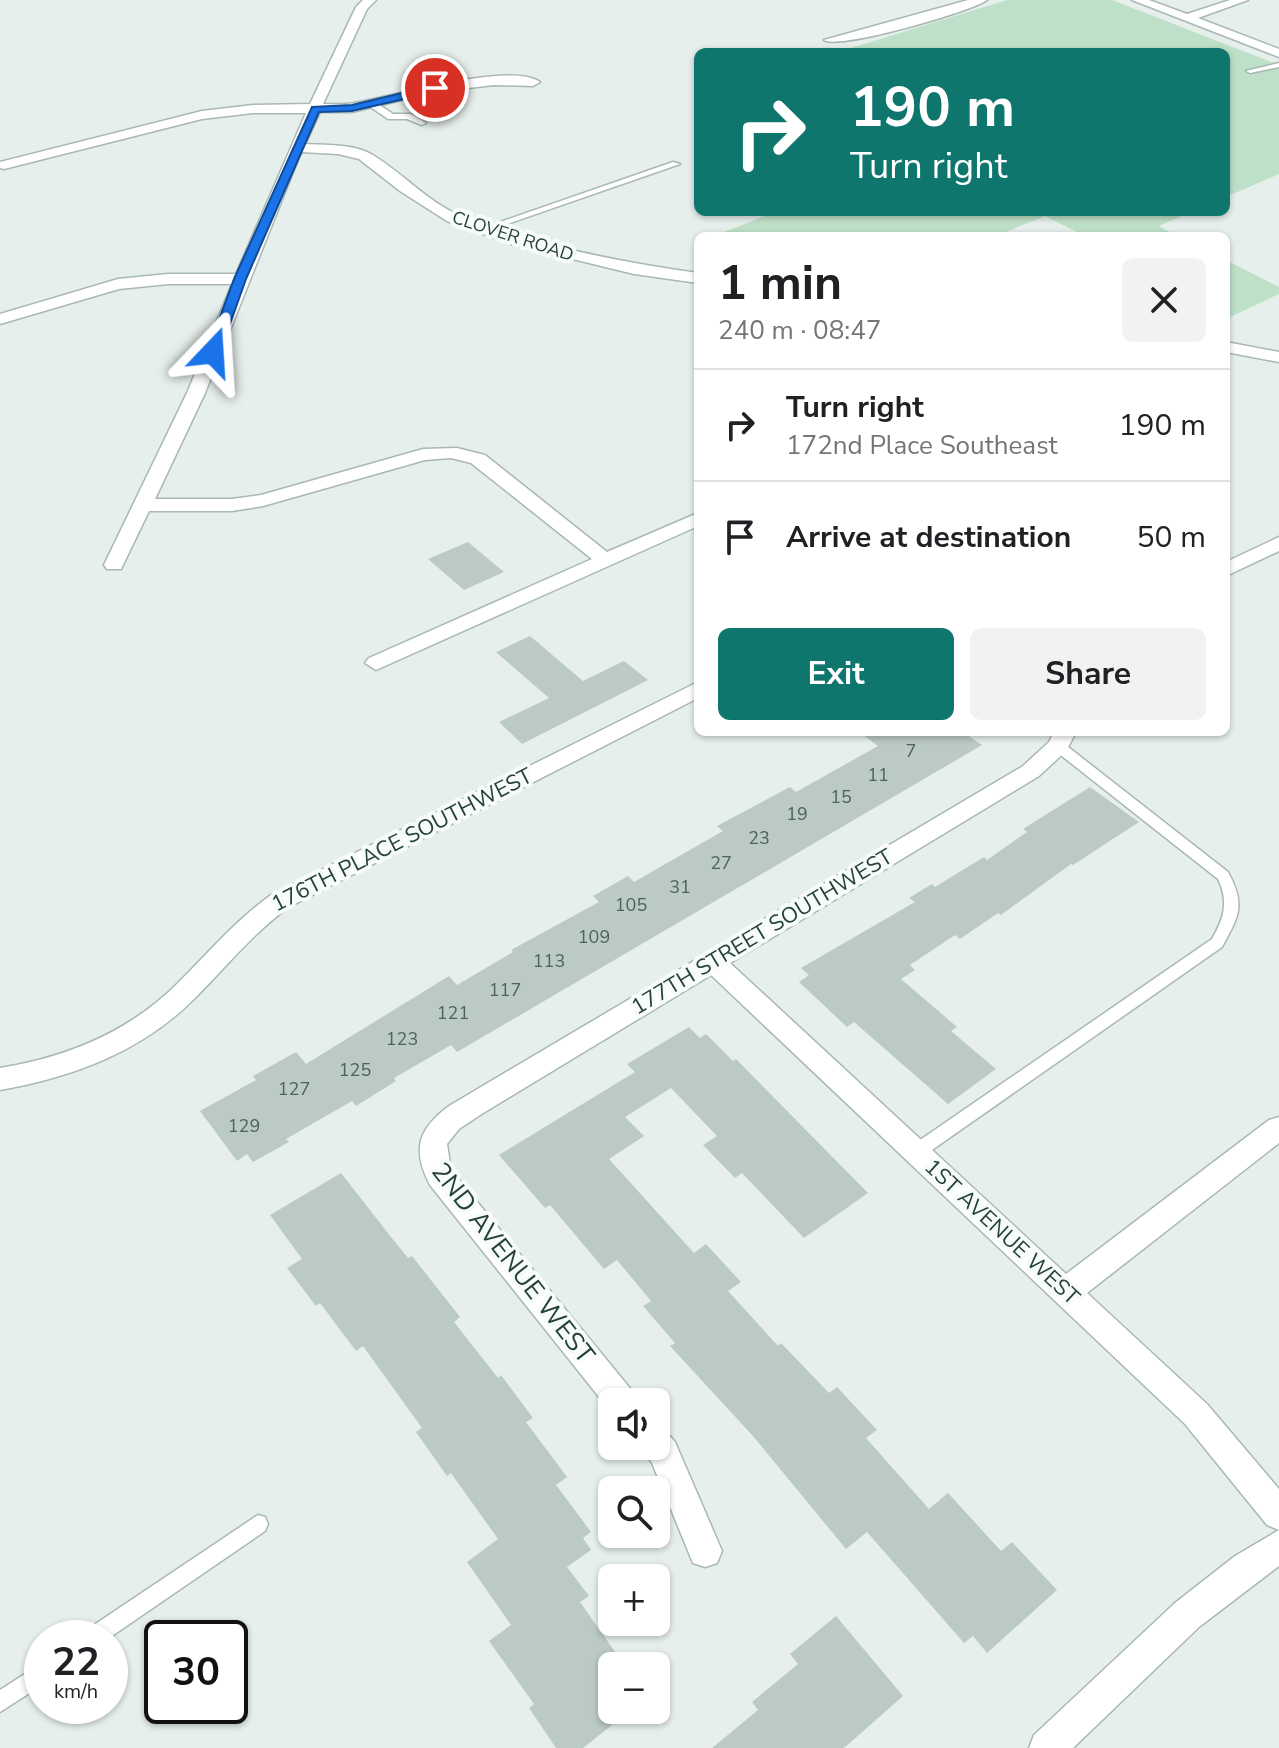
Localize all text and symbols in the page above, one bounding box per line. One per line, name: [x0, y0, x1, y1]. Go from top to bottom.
pin: [401, 54, 469, 122]
icon: arrive: [413, 66, 457, 110]
text: 190 m: [850, 69, 1015, 146]
icon: right: [718, 80, 822, 184]
text: Turn right: [850, 142, 1007, 191]
street label: CLOVER ROAD: [449, 205, 577, 267]
text: 1 min: [718, 250, 842, 316]
button: close: [1122, 258, 1206, 342]
position arrow: [171, 310, 255, 394]
text: 240 m · 08:47: [718, 313, 881, 348]
text: Turn right: [786, 387, 924, 428]
icon: right: [718, 403, 762, 447]
text: 190 m: [1119, 405, 1206, 446]
text: 172nd Place Southeast: [786, 428, 1058, 463]
icon: arrive: [718, 515, 762, 559]
text: Arrive at destination: [786, 517, 1071, 558]
text: 50 m: [1137, 517, 1206, 558]
button: Exit: [718, 628, 954, 720]
button: Share: [970, 628, 1206, 720]
house number: 7: [906, 739, 916, 763]
street label: 176TH PLACE SOUTHWEST: [266, 761, 538, 919]
house number: 11: [867, 763, 889, 787]
house number: 15: [830, 785, 852, 809]
house number: 19: [786, 802, 808, 826]
house number: 23: [748, 826, 770, 850]
street label: 177TH STREET SOUTHWEST: [626, 841, 899, 1022]
house number: 27: [710, 851, 732, 875]
house number: 31: [669, 875, 691, 899]
house number: 105: [615, 893, 647, 917]
house number: 109: [578, 925, 610, 949]
house number: 113: [533, 949, 565, 973]
house number: 117: [489, 978, 521, 1002]
house number: 121: [437, 1001, 469, 1025]
house number: 123: [386, 1027, 418, 1051]
house number: 125: [339, 1058, 371, 1082]
house number: 127: [278, 1077, 310, 1101]
house number: 129: [228, 1114, 260, 1138]
street label: 1ST AVENUE WEST: [918, 1152, 1087, 1312]
street label: 2ND AVENUE WEST: [423, 1155, 603, 1371]
map controls: [598, 1388, 670, 1724]
button: sound: [598, 1388, 670, 1460]
button: search: [598, 1476, 670, 1548]
button: +: [598, 1564, 670, 1636]
speed limit sign: 30: [144, 1620, 248, 1724]
text: 22: [52, 1635, 100, 1689]
button: −: [598, 1652, 670, 1724]
text: km/h: [54, 1678, 98, 1705]

